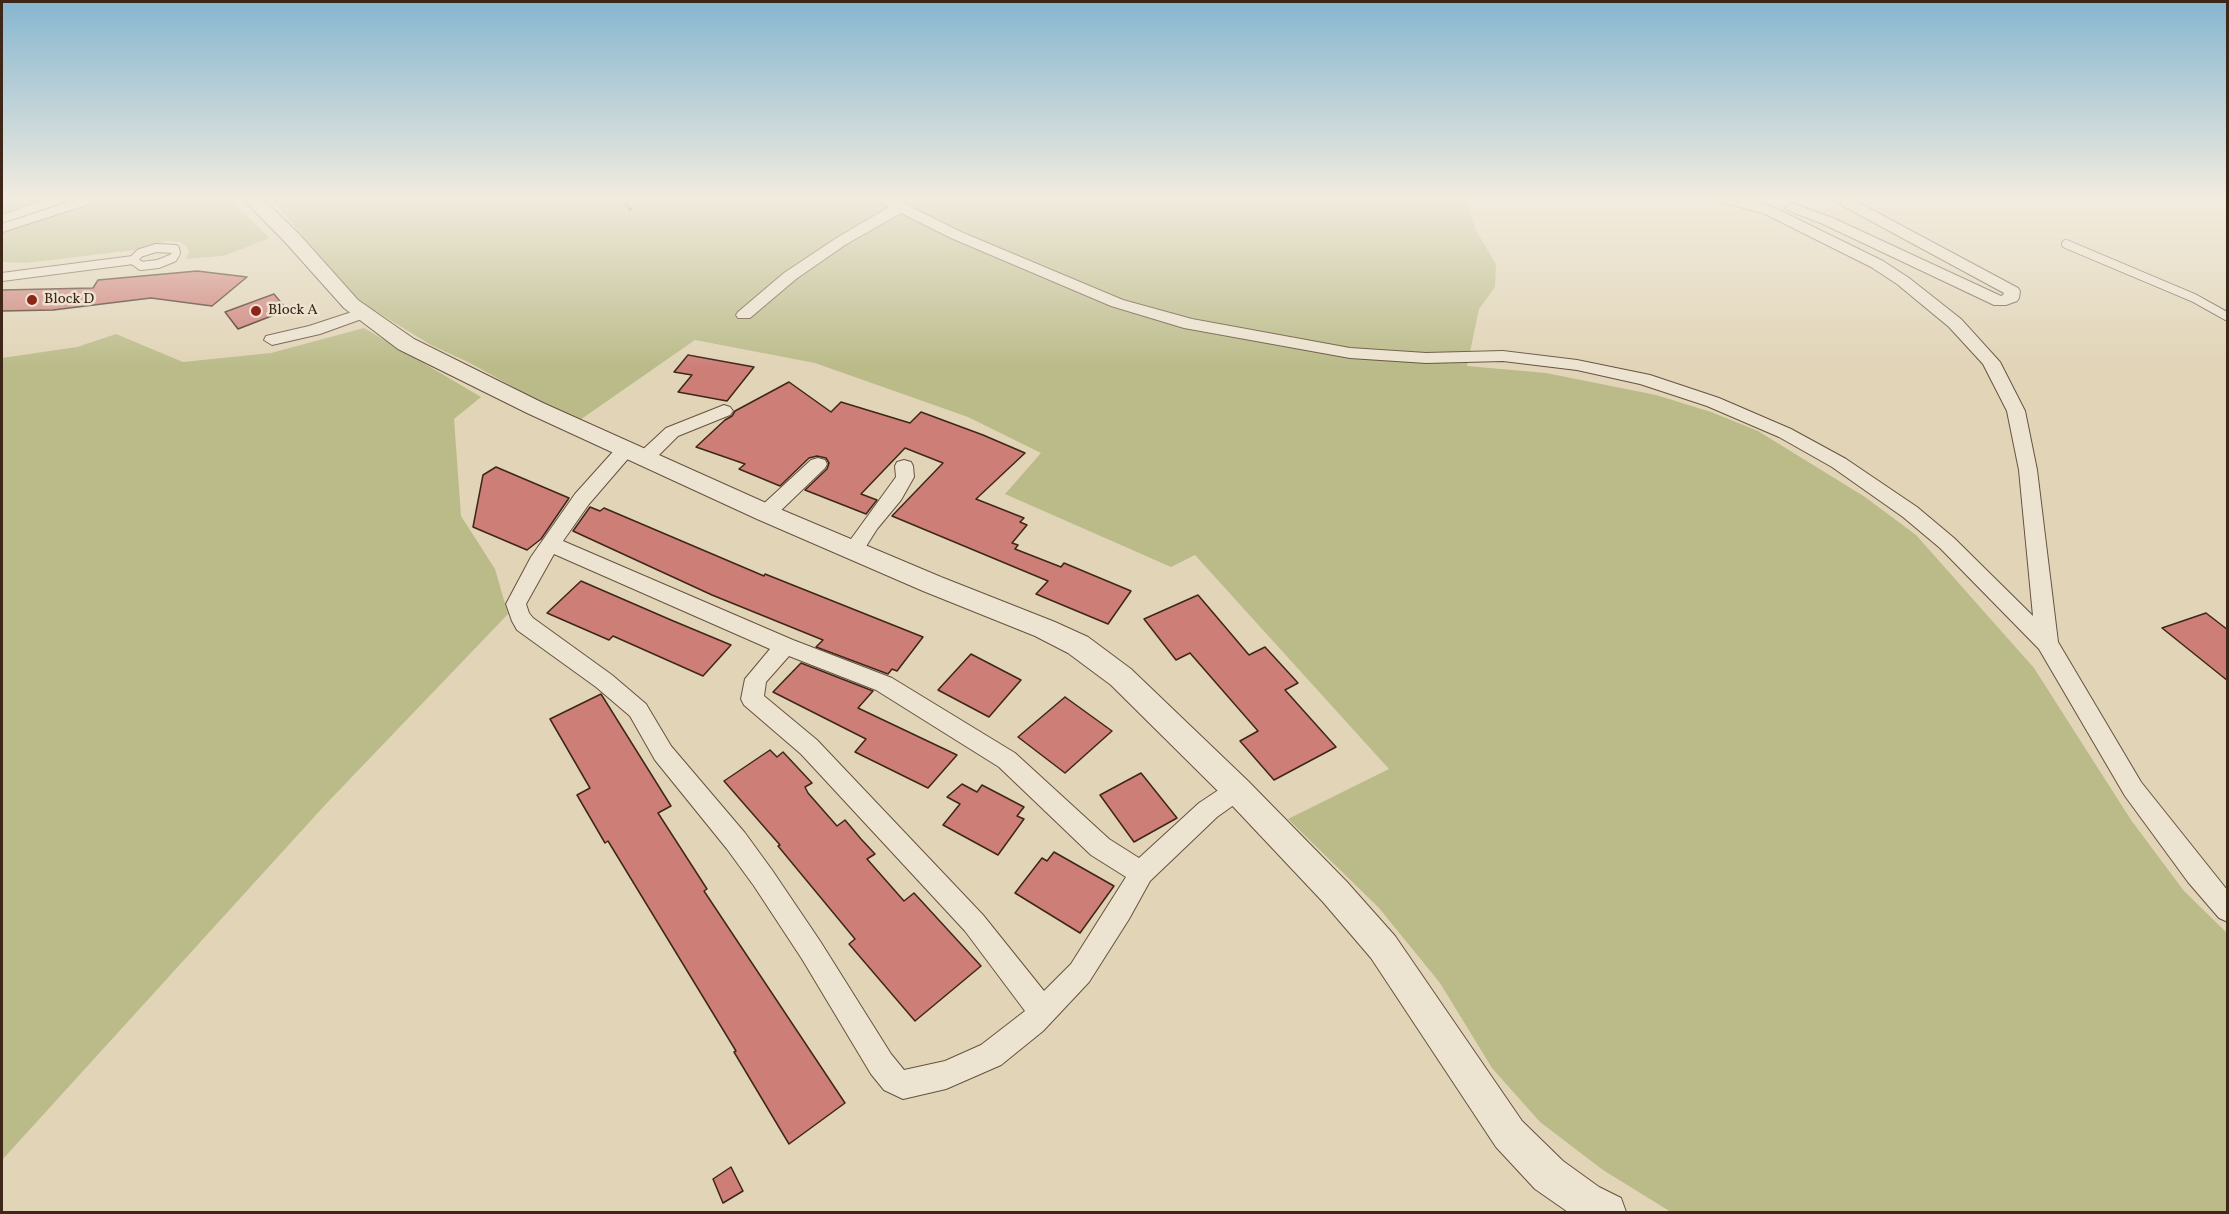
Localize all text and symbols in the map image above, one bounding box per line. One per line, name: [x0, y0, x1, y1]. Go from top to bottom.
place label: Block D: [44, 291, 94, 309]
marker: Block D: [25, 293, 39, 307]
place label: Block A: [268, 302, 318, 320]
marker: Block A: [249, 304, 263, 318]

